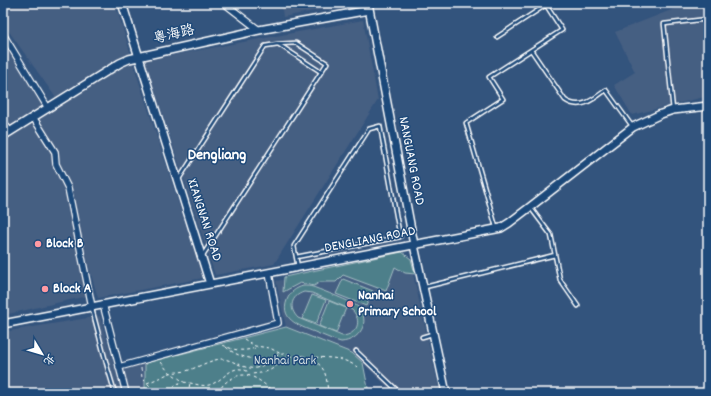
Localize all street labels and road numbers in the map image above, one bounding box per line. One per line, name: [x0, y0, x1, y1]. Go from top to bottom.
street label: 粤海路: [151, 21, 197, 49]
street label: NANGUANG ROAD: [393, 115, 429, 207]
street label: XIANGNAN ROAD: [181, 176, 227, 264]
street label: DENGLIANG ROAD: [323, 221, 417, 259]

